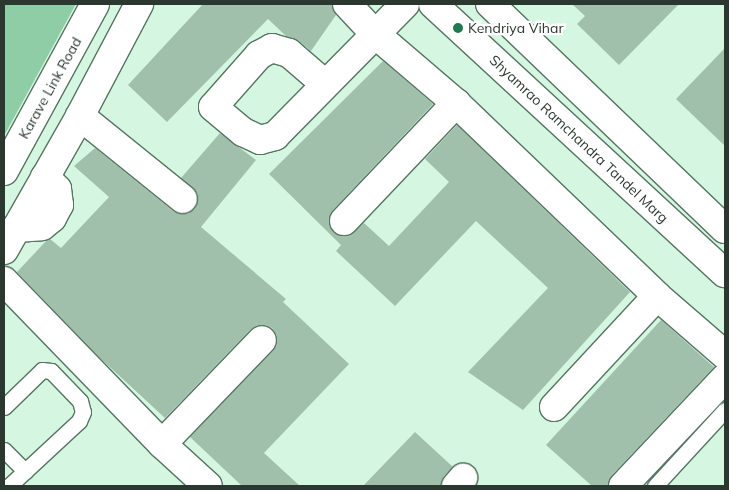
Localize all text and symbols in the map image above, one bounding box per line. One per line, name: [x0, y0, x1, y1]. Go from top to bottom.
place label: Kendriya Vihar: [468, 20, 563, 36]
marker: Kendriya Vihar: [452, 22, 464, 34]
street label: Karave Link Road: [15, 34, 85, 142]
street label: Shyamrao Ramchandra Tandel Marg: [486, 52, 672, 226]

